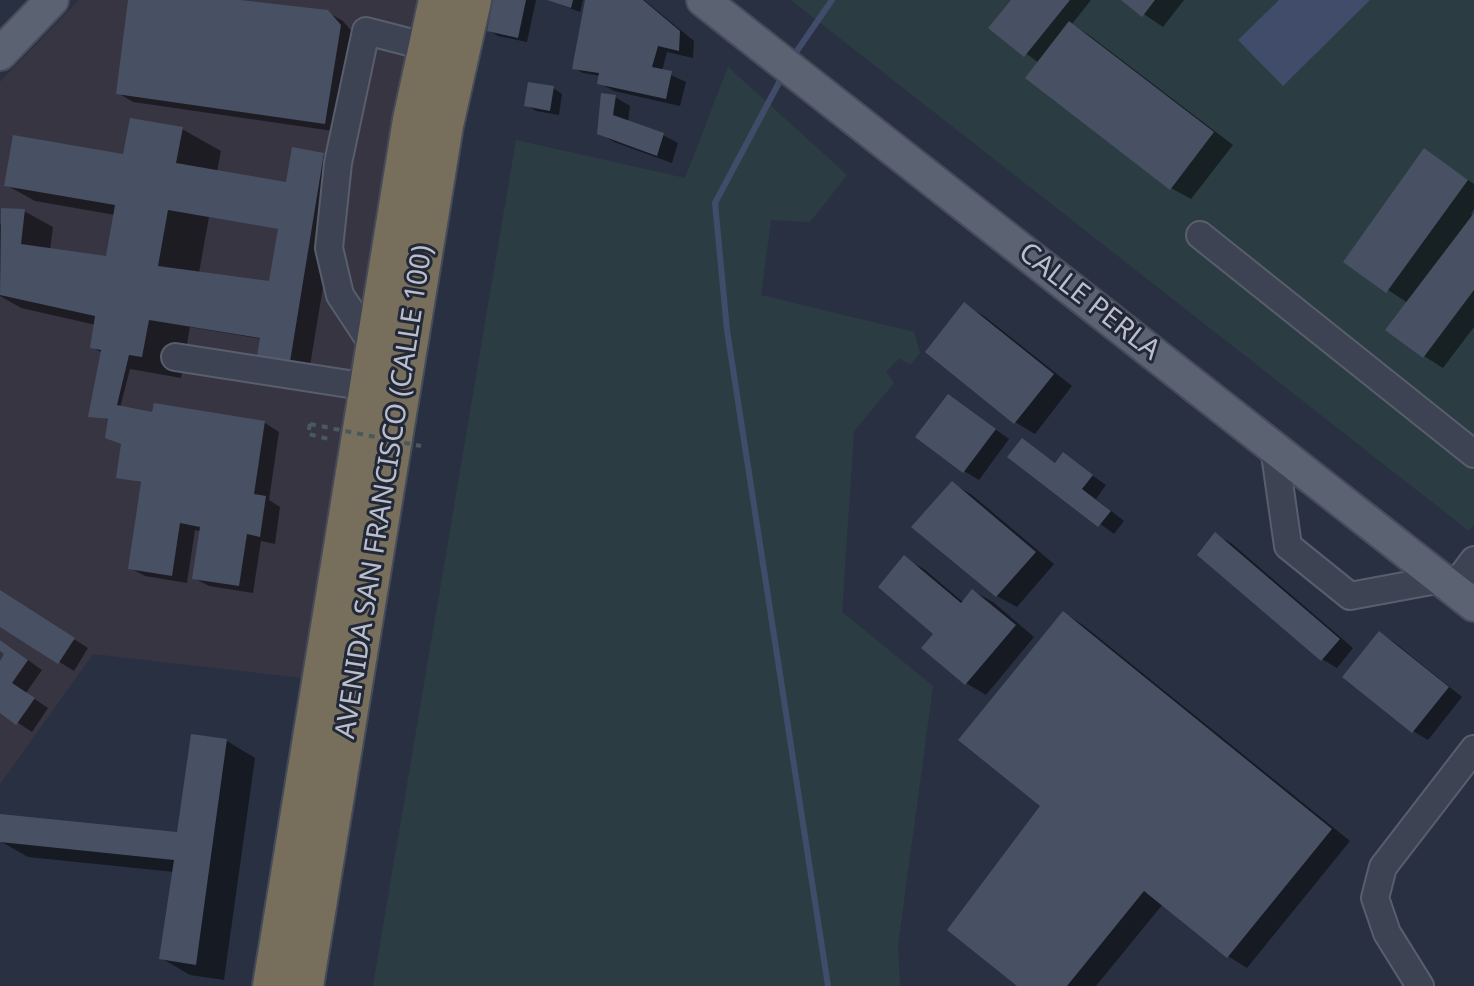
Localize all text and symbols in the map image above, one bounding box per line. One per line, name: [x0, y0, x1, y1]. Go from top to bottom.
street label: CALLE PERLA: [1012, 236, 1166, 368]
street label: AVENIDA SAN FRANCISCO (CALLE 100): [329, 243, 441, 741]

